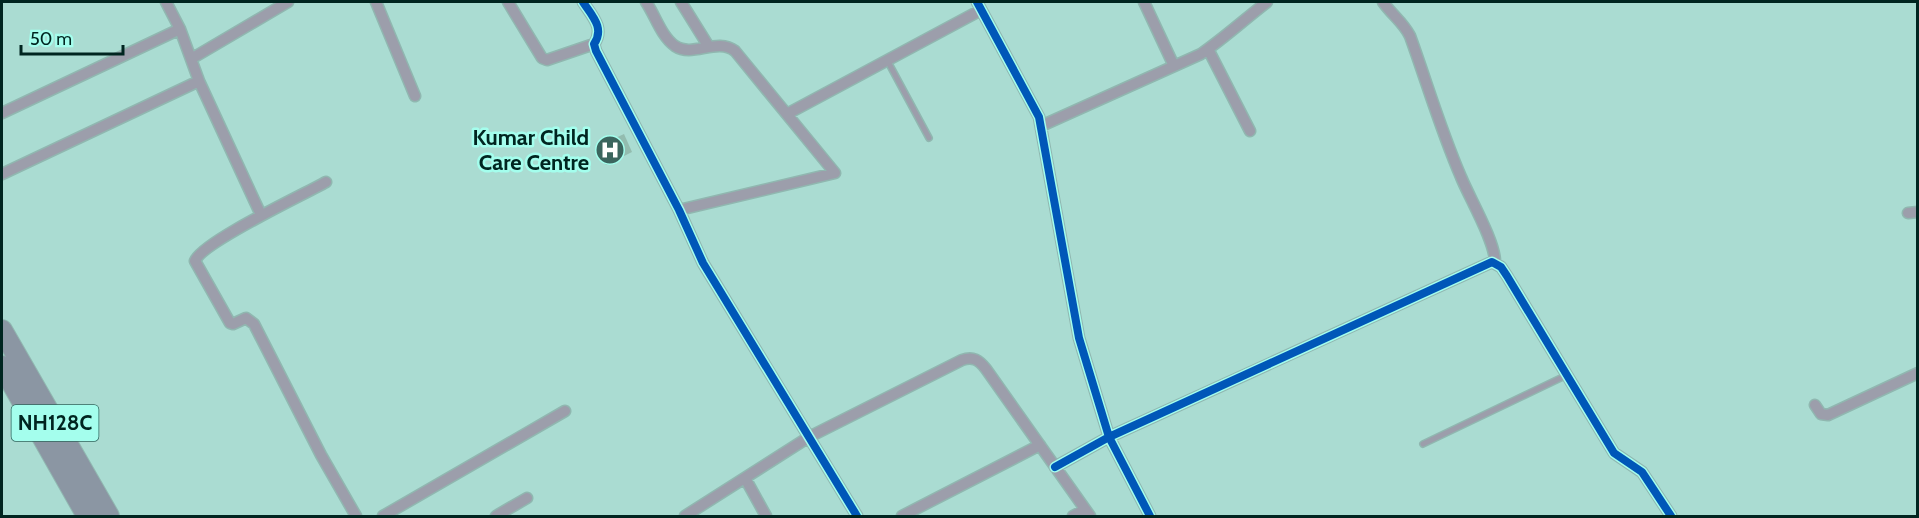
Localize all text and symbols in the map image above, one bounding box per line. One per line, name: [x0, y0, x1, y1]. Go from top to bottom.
scale bar: [21, 18, 123, 56]
text: 50 m: [30, 28, 72, 50]
place label: Kumar Child Care Centre: [472, 124, 589, 176]
hospital icon: Kumar Child Care Centre: [594, 134, 626, 166]
road number: NH128C: [11, 405, 98, 441]

